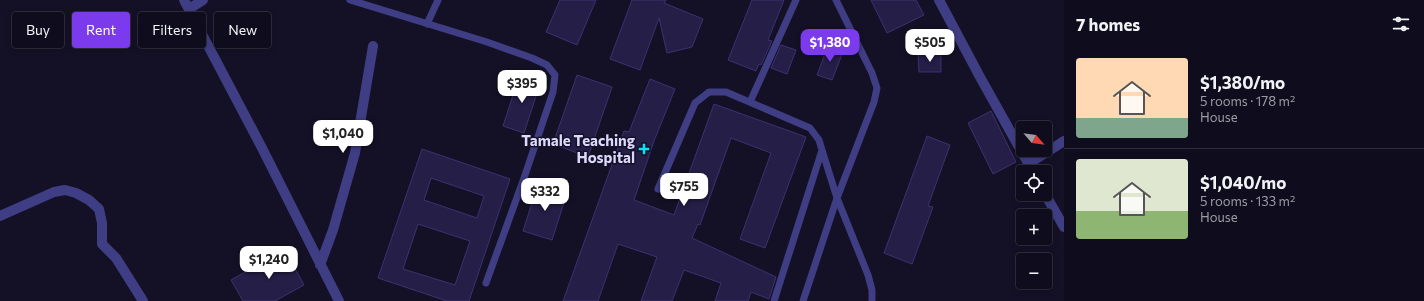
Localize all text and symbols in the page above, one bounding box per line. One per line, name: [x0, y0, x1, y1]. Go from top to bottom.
chip: Buy: [12, 12, 64, 48]
chip: Rent: [72, 12, 130, 48]
chip: Filters: [138, 12, 206, 48]
chip: New: [214, 12, 271, 48]
icon: filters: [1390, 13, 1412, 35]
text: 7 homes: [1076, 14, 1140, 35]
pin: $1,380: [797, 29, 863, 63]
pin: $505: [906, 29, 954, 63]
text: $1,380: [810, 34, 850, 50]
text: $505: [914, 34, 946, 50]
pin: $395: [498, 70, 546, 104]
text: $1,380/mo: [1200, 72, 1285, 93]
icon: home: [1108, 74, 1156, 122]
text: $395: [507, 75, 537, 91]
text: 5 rooms · 178 m²: [1200, 93, 1295, 109]
text: House: [1200, 109, 1238, 125]
pin: $1,040: [310, 120, 376, 154]
north arrow: [1016, 121, 1052, 157]
map controls: [1016, 121, 1052, 289]
text: $1,040: [322, 125, 364, 141]
place label: Tamale Teaching Hospital: [521, 131, 635, 166]
marker: Tamale Teaching Hospital: [638, 143, 650, 155]
button: locate: [1016, 165, 1052, 201]
text: $1,040/mo: [1200, 172, 1286, 193]
pin: $755: [660, 173, 708, 207]
icon: home: [1108, 175, 1156, 223]
pin: $332: [521, 178, 569, 212]
text: $755: [669, 178, 699, 194]
text: $332: [530, 183, 560, 199]
text: 5 rooms · 133 m²: [1200, 193, 1295, 209]
button: +: [1016, 209, 1052, 245]
text: House: [1200, 209, 1238, 225]
pin: $1,240: [236, 246, 302, 280]
text: $1,240: [249, 251, 289, 267]
button: −: [1016, 253, 1052, 289]

